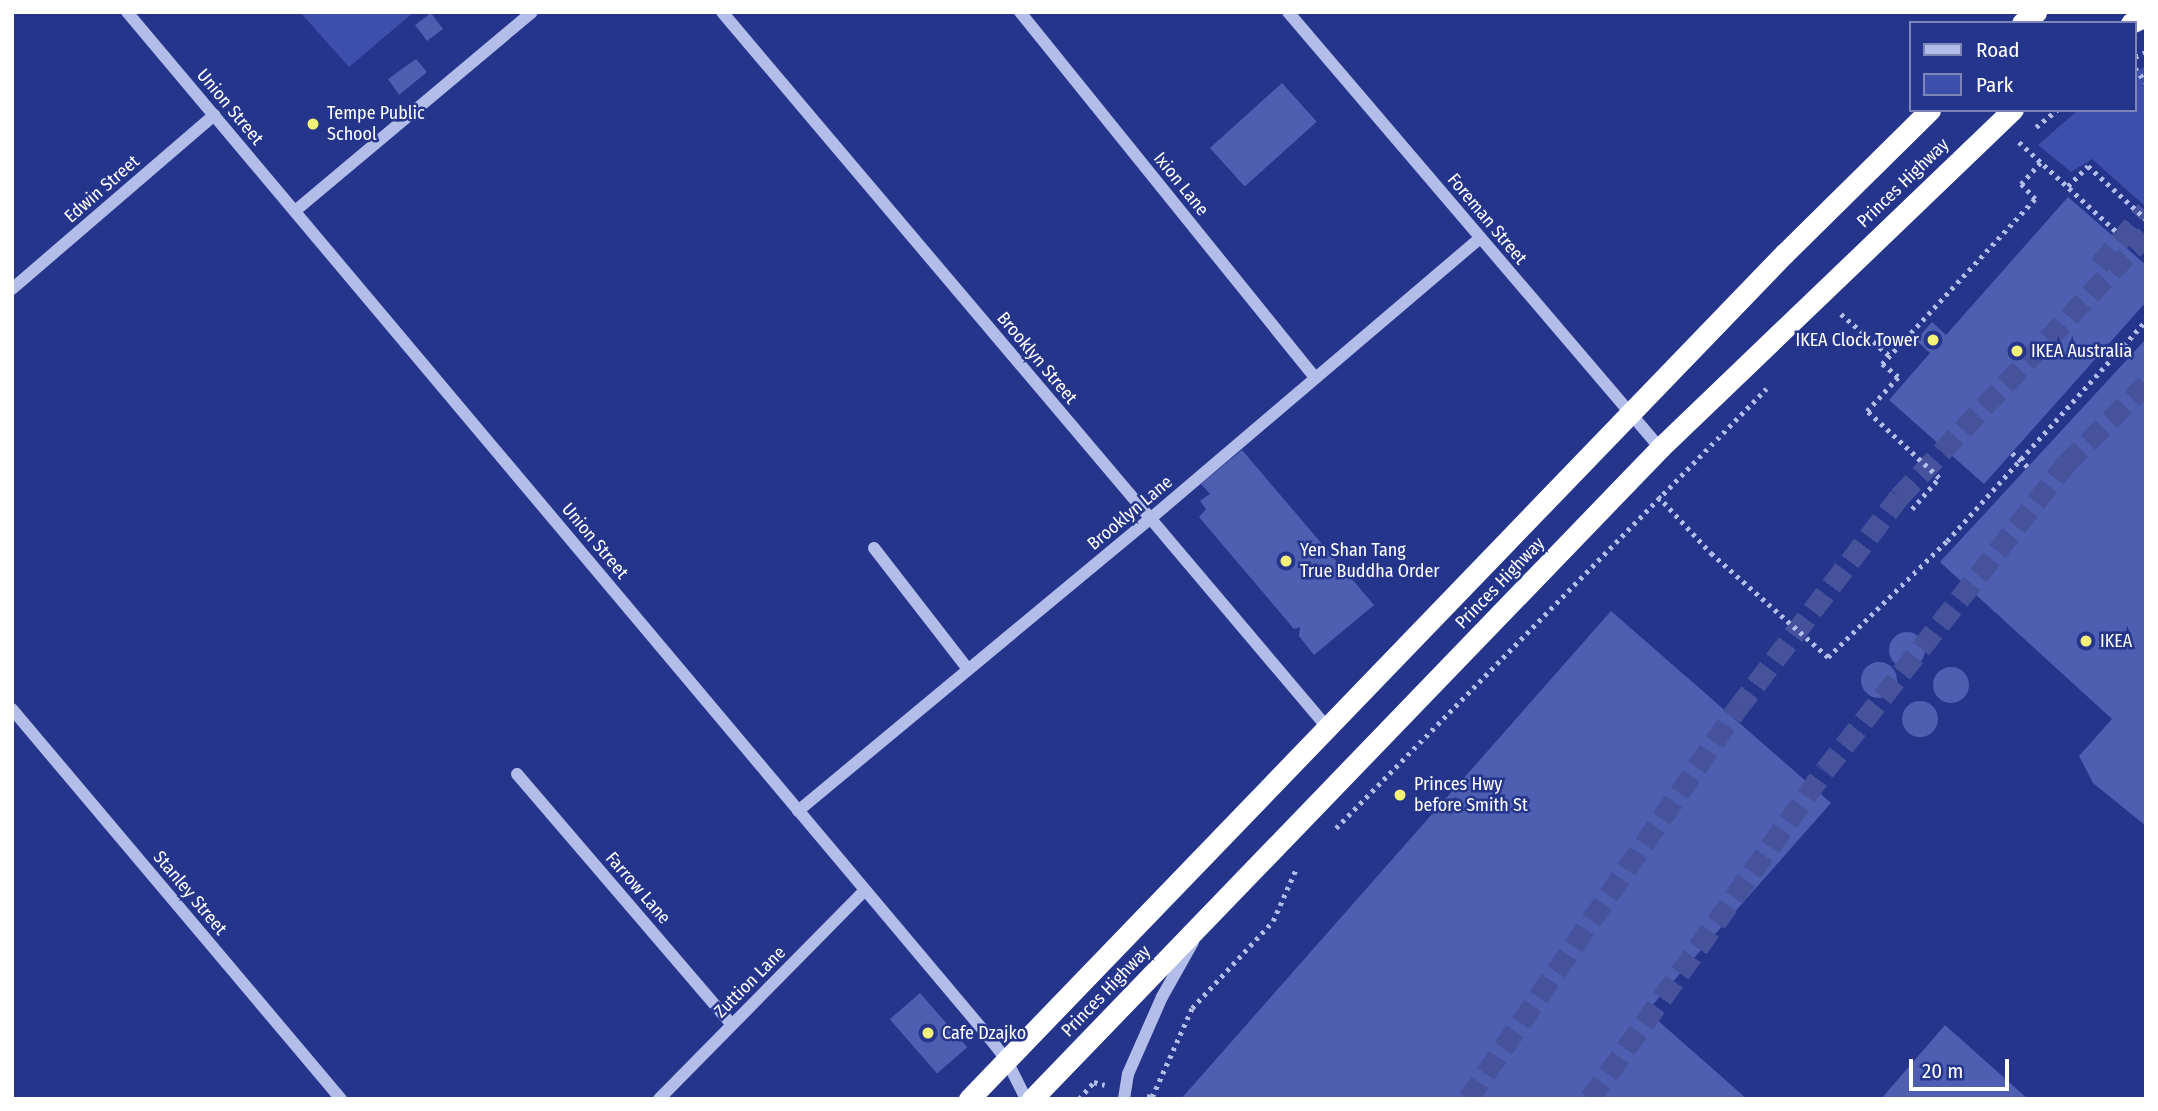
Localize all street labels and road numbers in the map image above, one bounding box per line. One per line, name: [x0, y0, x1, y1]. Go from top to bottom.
street label: Union Street: [192, 65, 268, 149]
street label: Princes Highway: [1853, 134, 1953, 232]
street label: Ixion Lane: [1149, 148, 1213, 220]
street label: Edwin Street: [60, 151, 144, 227]
street label: Foreman Street: [1443, 169, 1531, 269]
street label: Brooklyn Street: [992, 308, 1082, 408]
street label: Brooklyn Lane: [1083, 471, 1177, 555]
street label: Union Street: [557, 499, 633, 583]
street label: Princes Highway: [1451, 533, 1549, 633]
street label: Stanley Street: [149, 847, 231, 939]
street label: Farrow Lane: [601, 848, 675, 928]
street label: Princes Highway: [1057, 941, 1155, 1041]
street label: Zuttion Lane: [710, 942, 790, 1022]

